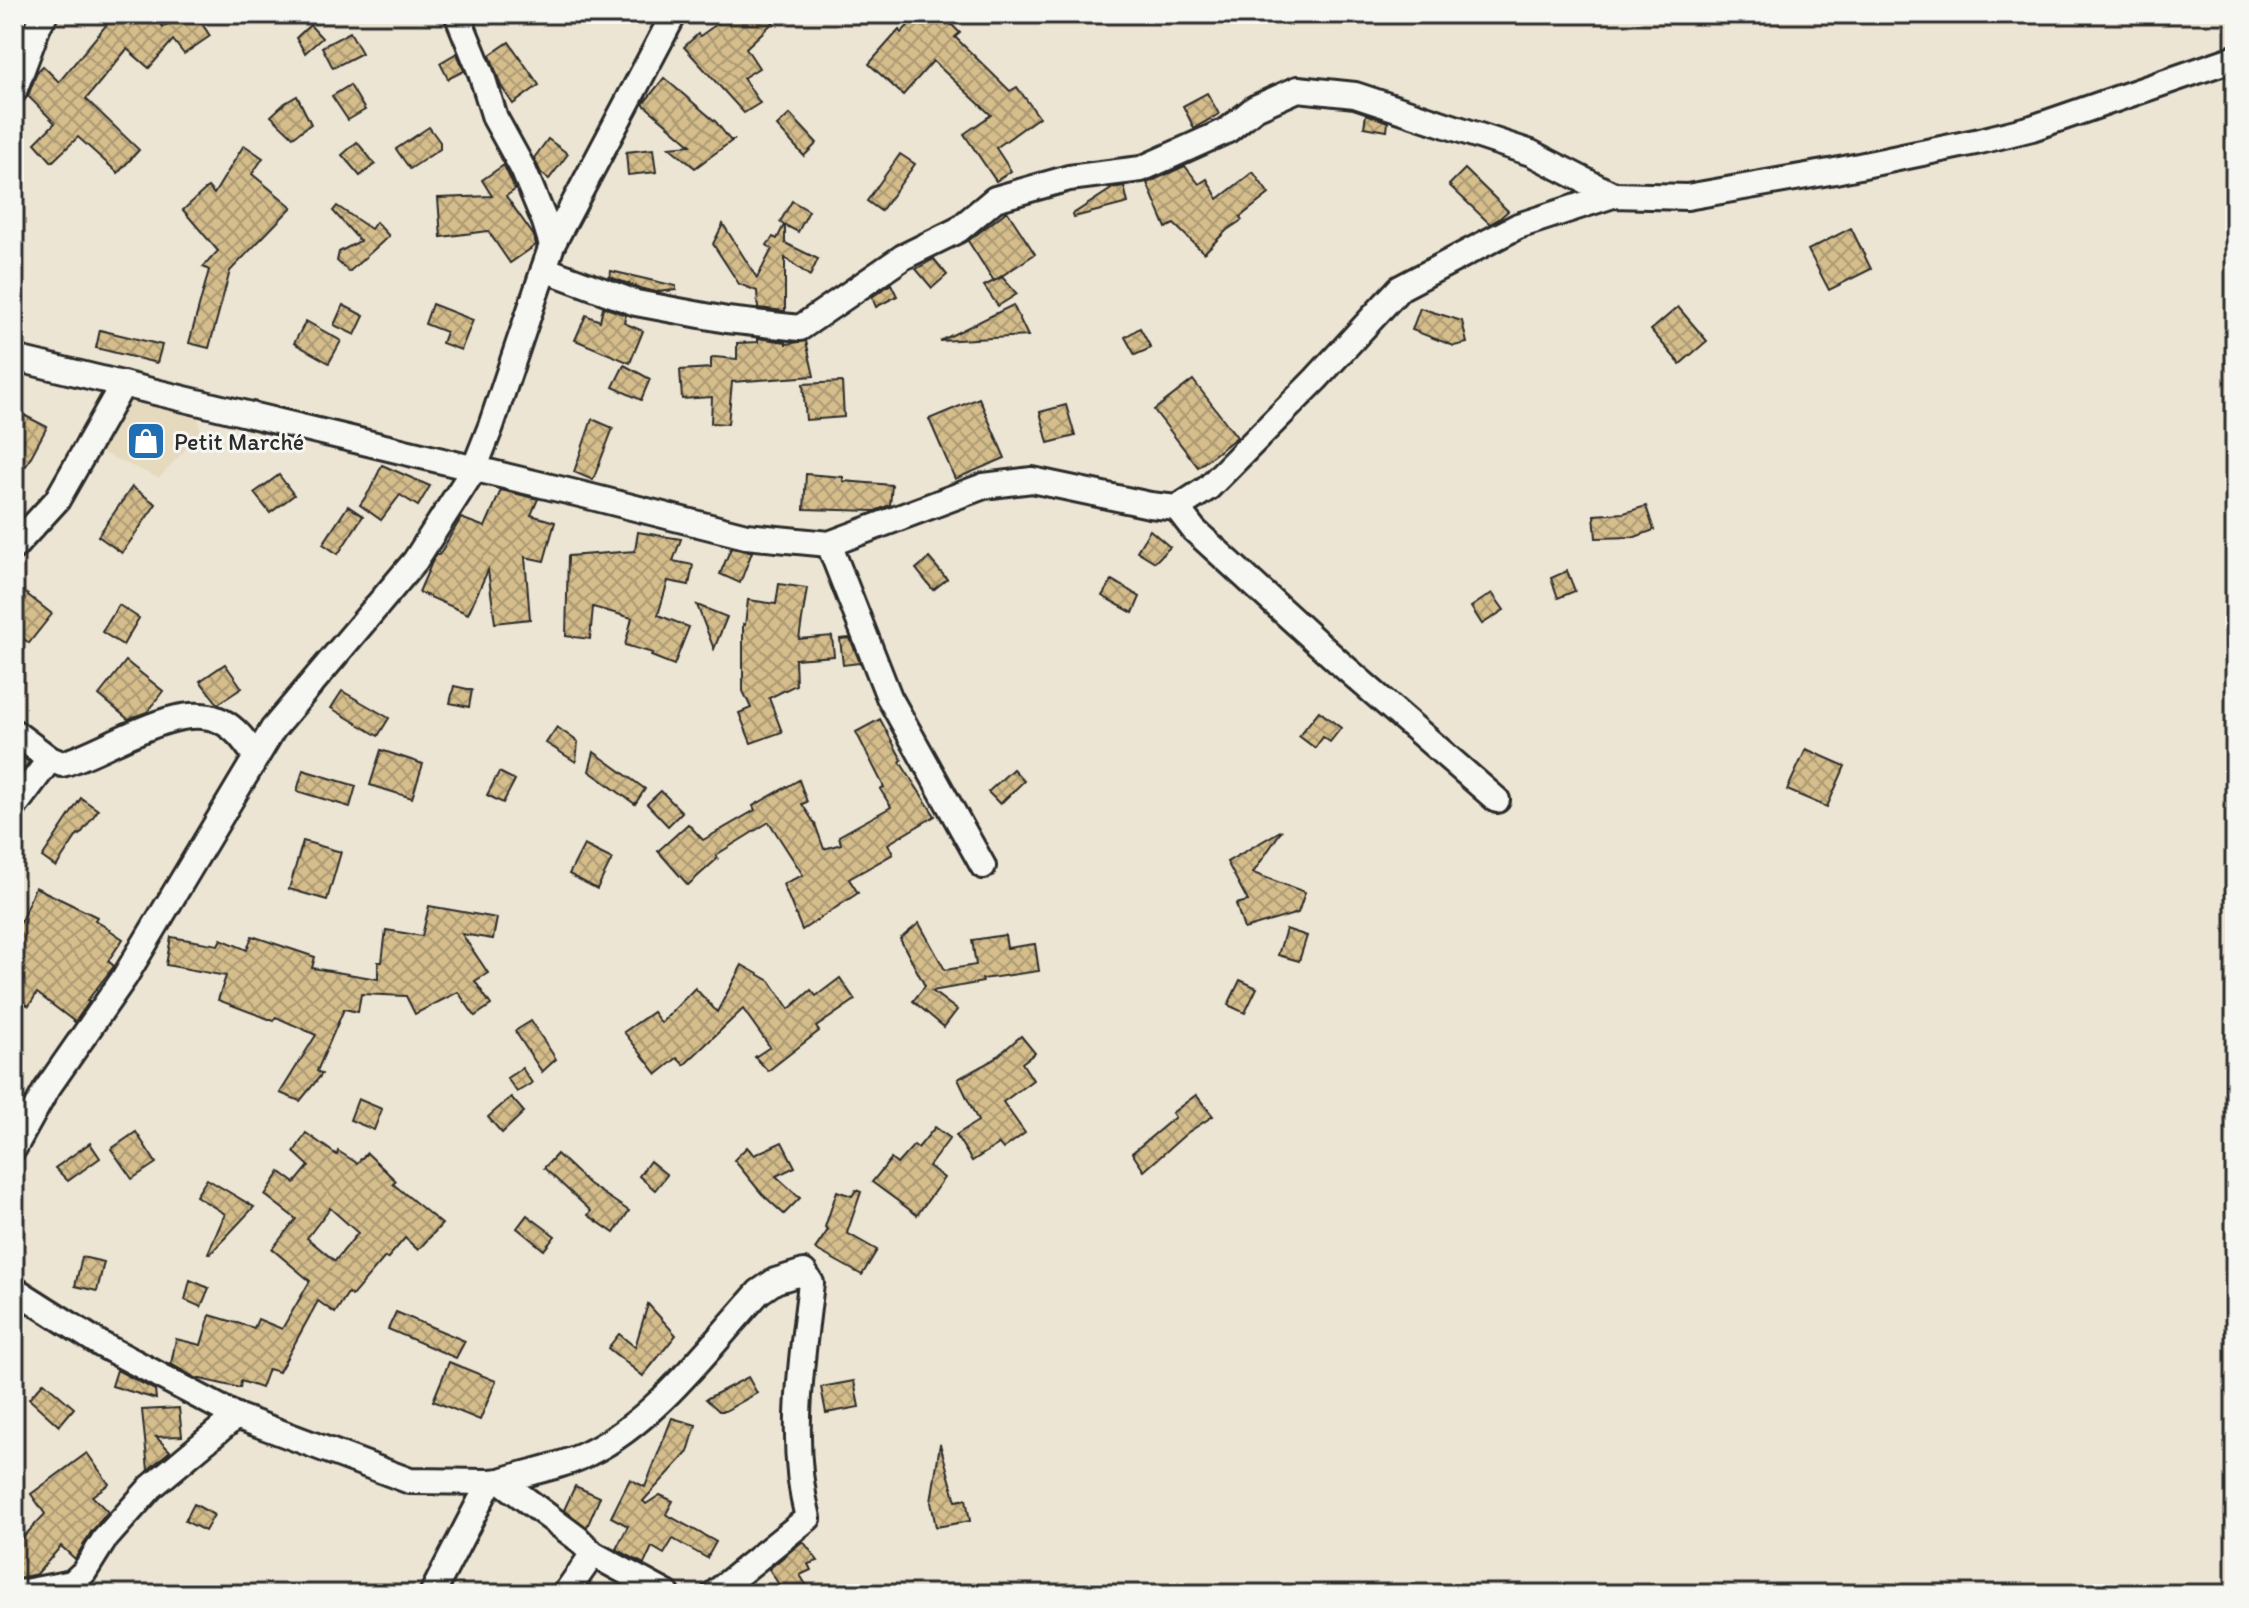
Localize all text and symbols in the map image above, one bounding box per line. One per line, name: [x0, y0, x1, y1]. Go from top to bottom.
shop icon: Petit Marché: [125, 420, 167, 462]
place label: Petit Marché: [174, 427, 304, 456]

